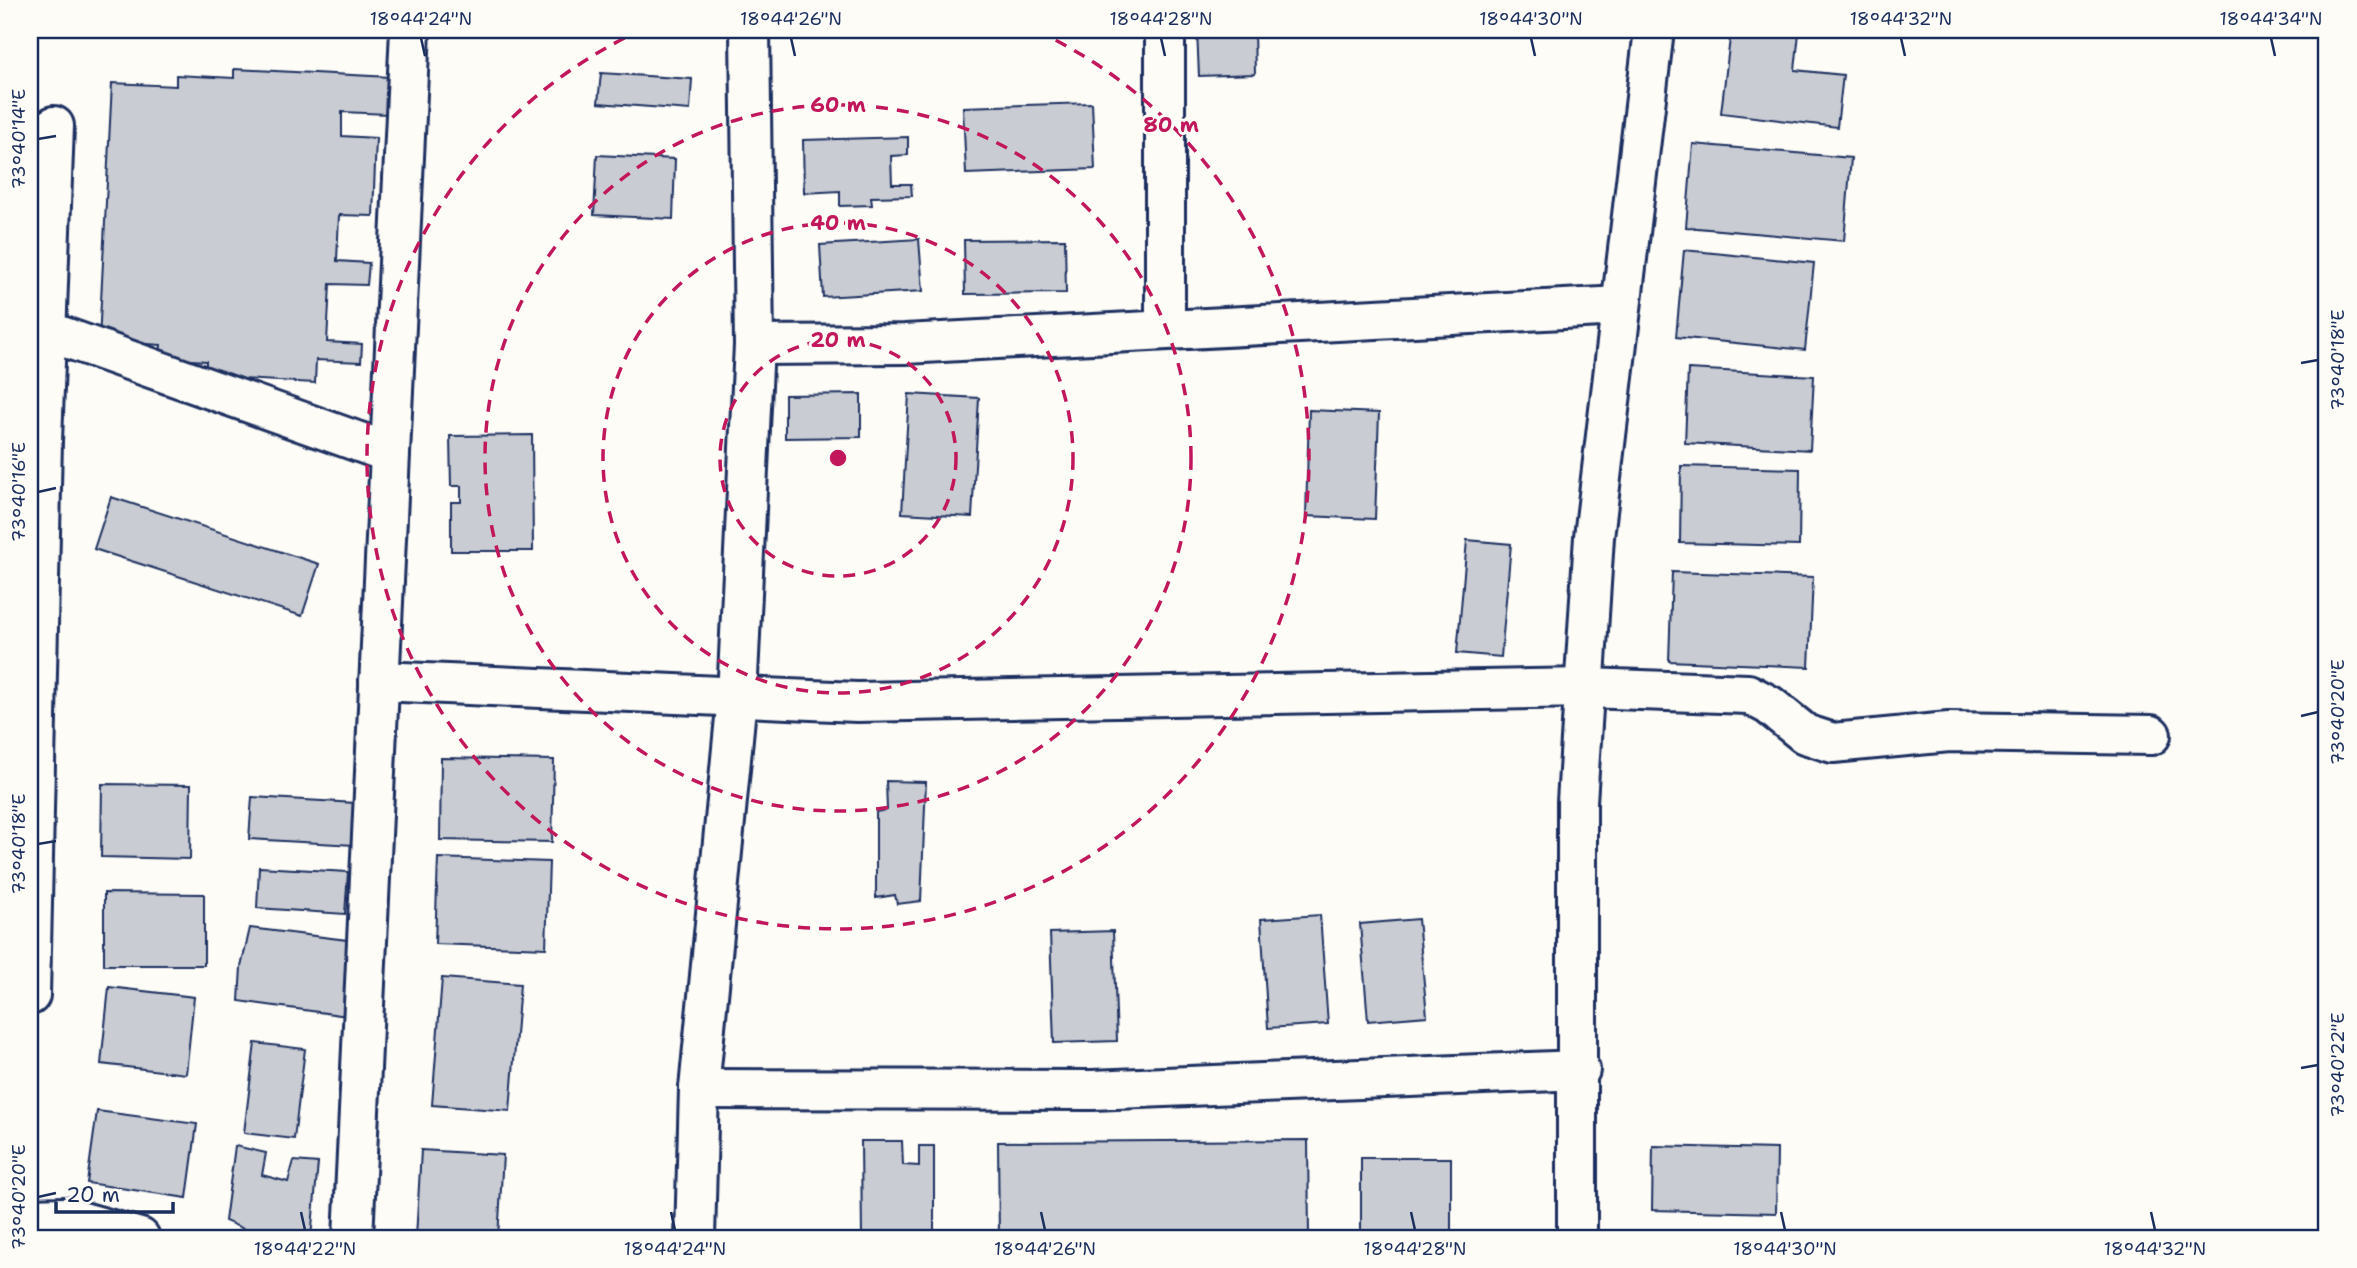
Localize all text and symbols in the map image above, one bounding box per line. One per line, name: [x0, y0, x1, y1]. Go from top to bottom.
text: 18°44'24"N: [370, 7, 472, 31]
text: 18°44'26"N: [740, 7, 842, 31]
text: 18°44'28"N: [1110, 7, 1212, 31]
text: 18°44'30"N: [1479, 7, 1583, 31]
text: 18°44'32"N: [1850, 7, 1952, 31]
text: 18°44'34"N: [2220, 7, 2322, 31]
text: 73°40'14"E: [7, 89, 31, 189]
text: 60 m: [810, 91, 866, 119]
text: 80 m: [1143, 111, 1199, 139]
text: 40 m: [810, 209, 866, 237]
text: 73°40'18"E: [2326, 309, 2350, 411]
text: 20 m: [810, 326, 866, 354]
text: 73°40'16"E: [7, 442, 31, 542]
centre of rings: [826, 446, 850, 470]
text: 73°40'20"E: [2326, 659, 2350, 765]
text: 73°40'18"E: [7, 793, 31, 895]
text: 73°40'22"E: [2326, 1012, 2350, 1118]
text: 73°40'20"E: [7, 1144, 31, 1250]
scale bar: [56, 1170, 173, 1214]
text: 20 m: [66, 1181, 120, 1209]
text: 18°44'22"N: [254, 1237, 356, 1261]
text: 18°44'24"N: [624, 1237, 726, 1261]
text: 18°44'26"N: [994, 1237, 1096, 1261]
text: 18°44'28"N: [1364, 1237, 1466, 1261]
text: 18°44'30"N: [1733, 1237, 1837, 1261]
text: 18°44'32"N: [2104, 1237, 2206, 1261]

